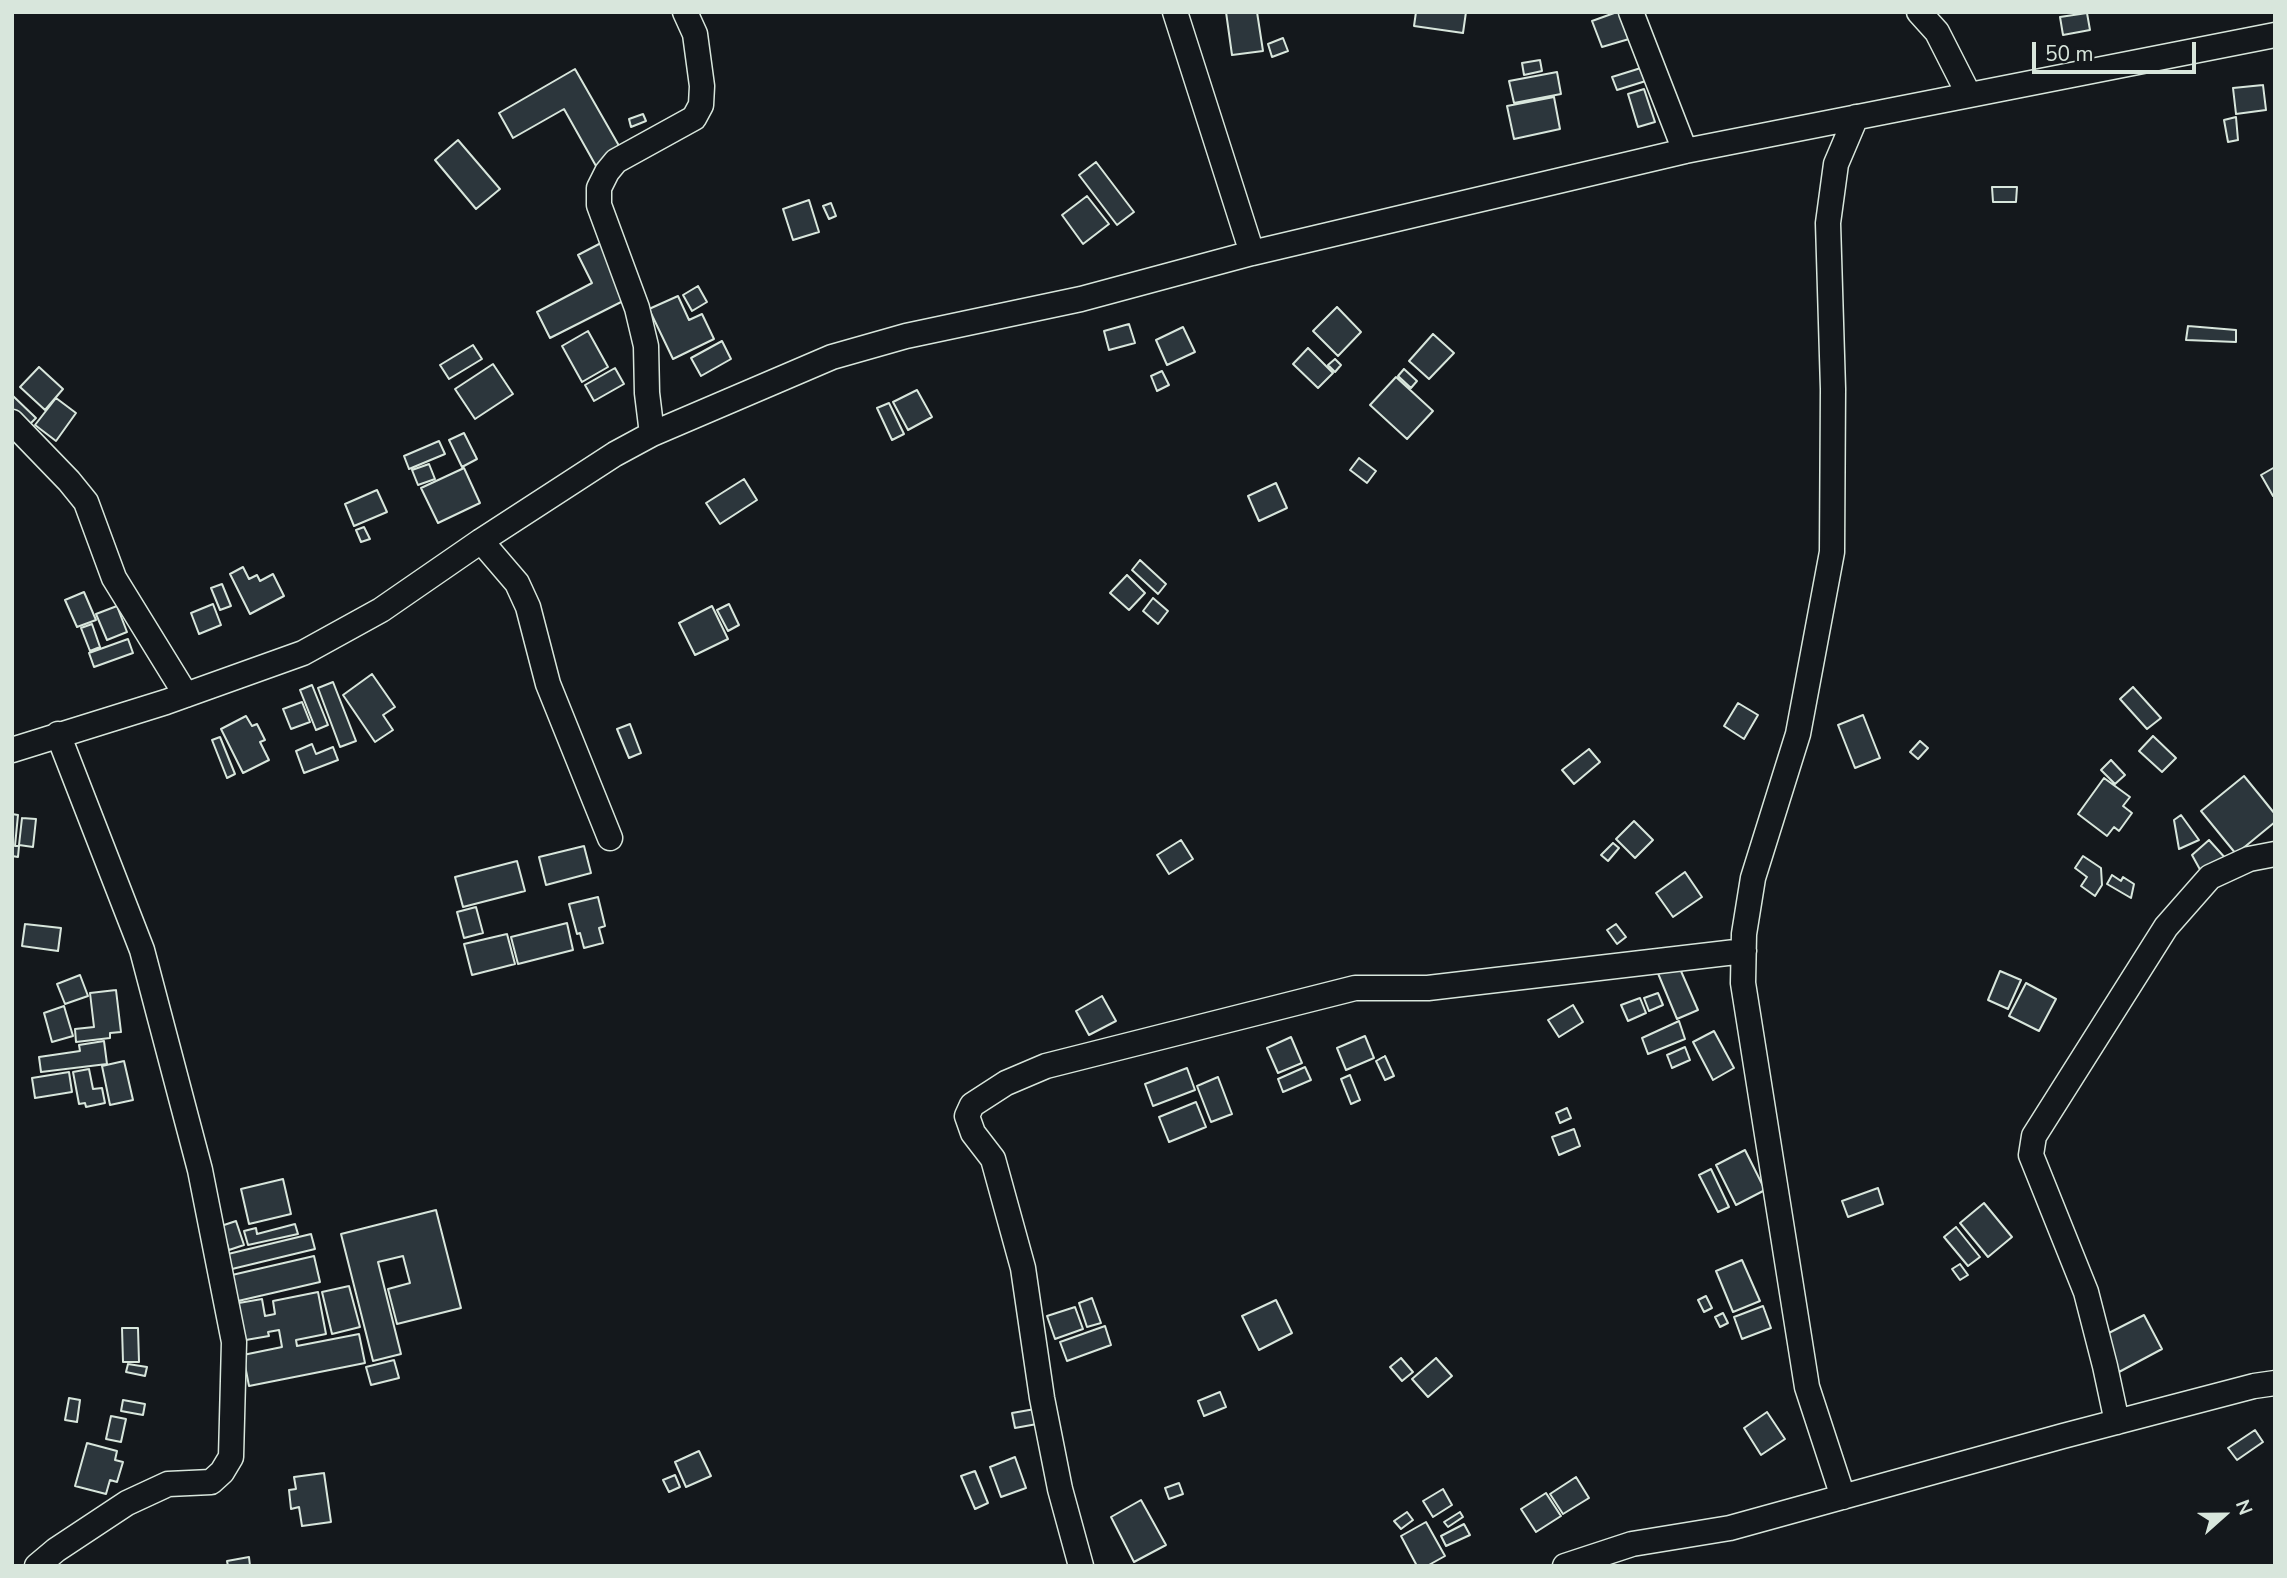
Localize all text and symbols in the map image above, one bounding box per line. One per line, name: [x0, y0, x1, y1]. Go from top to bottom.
scale bar: [2035, 28, 2200, 72]
text: 50 m: [2045, 40, 2094, 68]
north arrow: [2189, 1480, 2259, 1550]
text: N: [2229, 1496, 2258, 1519]

